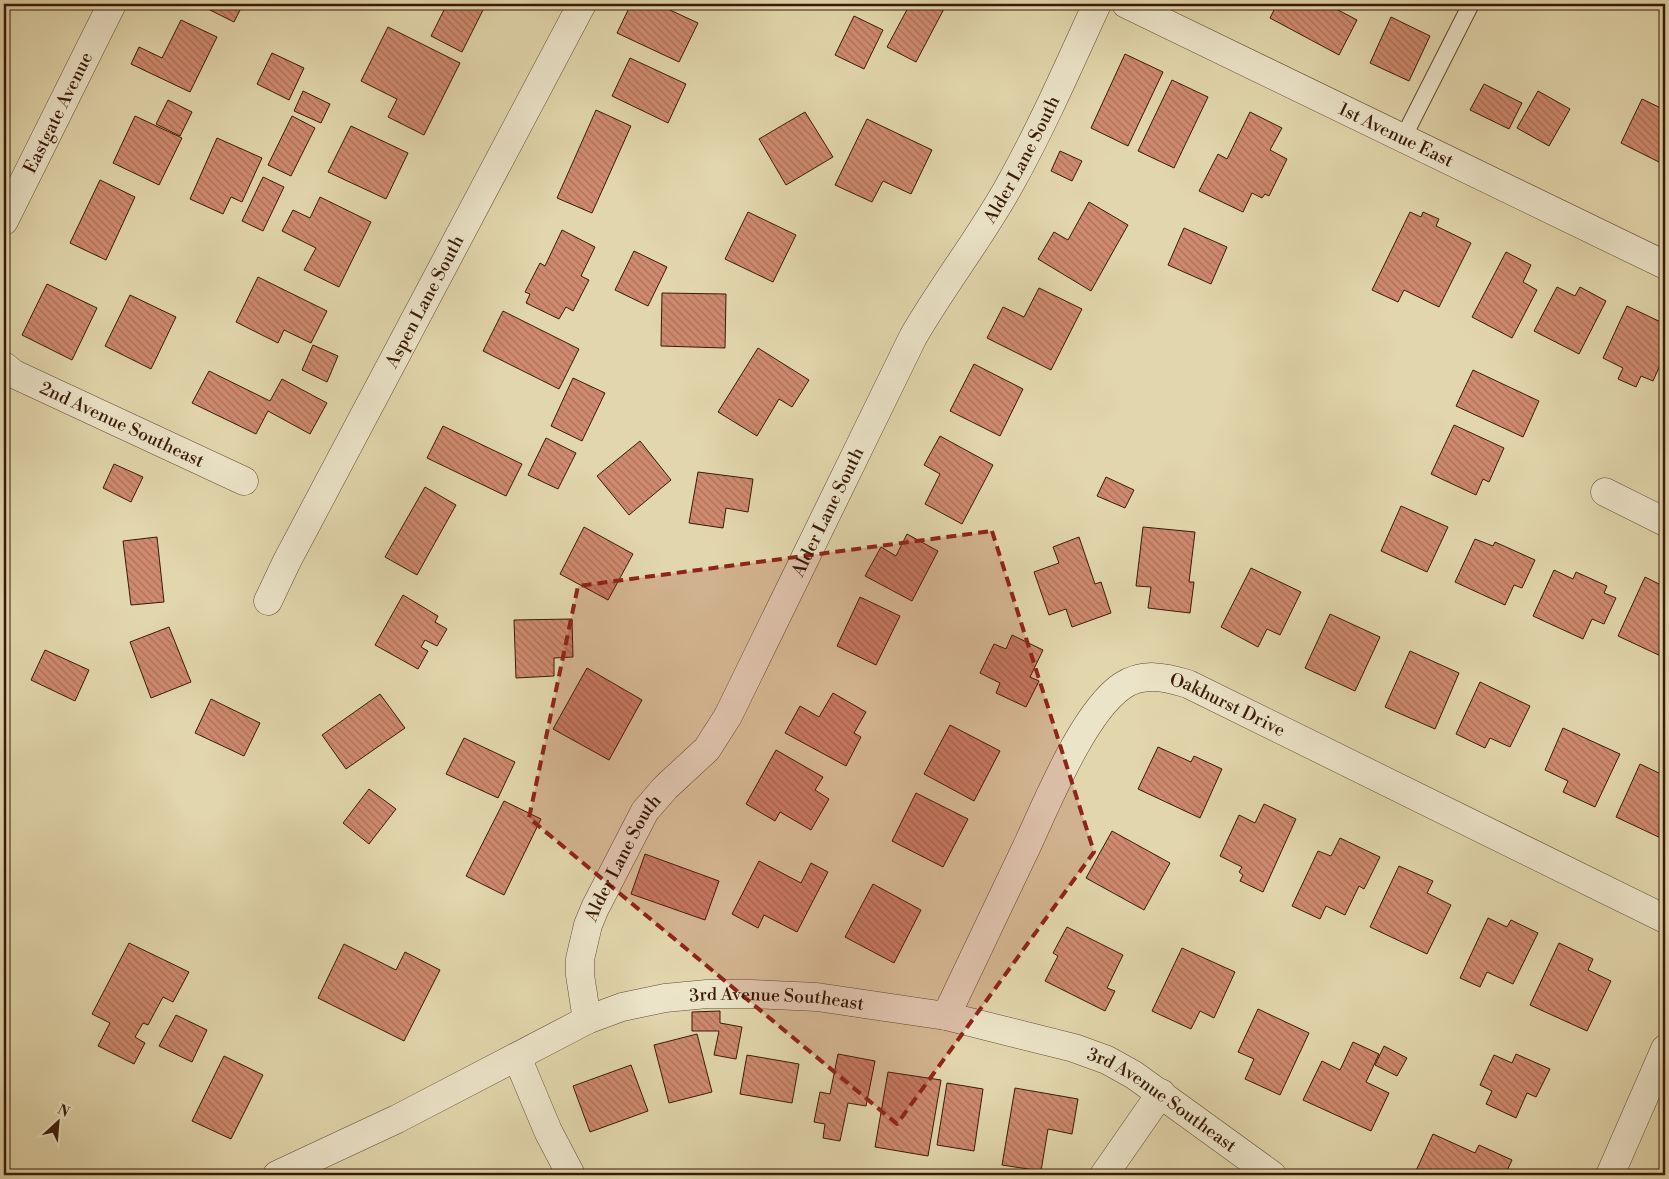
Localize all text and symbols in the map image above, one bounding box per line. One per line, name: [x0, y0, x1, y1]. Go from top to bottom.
street label: Eastgate Avenue: [18, 48, 98, 177]
street label: Alder Lane South: [978, 92, 1065, 229]
street label: 1st Avenue East: [1335, 98, 1458, 173]
street label: Aspen Lane South: [380, 231, 470, 373]
street label: 2nd Avenue Southeast: [36, 377, 208, 473]
street label: Alder Lane South: [786, 443, 869, 581]
street label: Oakhurst Drive: [1167, 668, 1289, 742]
street label: Alder Lane South: [579, 790, 666, 926]
street label: 3rd Avenue Southeast: [688, 983, 866, 1016]
street label: 3rd Avenue Southeast: [1084, 1043, 1241, 1158]
north arrow: [32, 1096, 82, 1146]
text: N: [54, 1101, 72, 1122]

